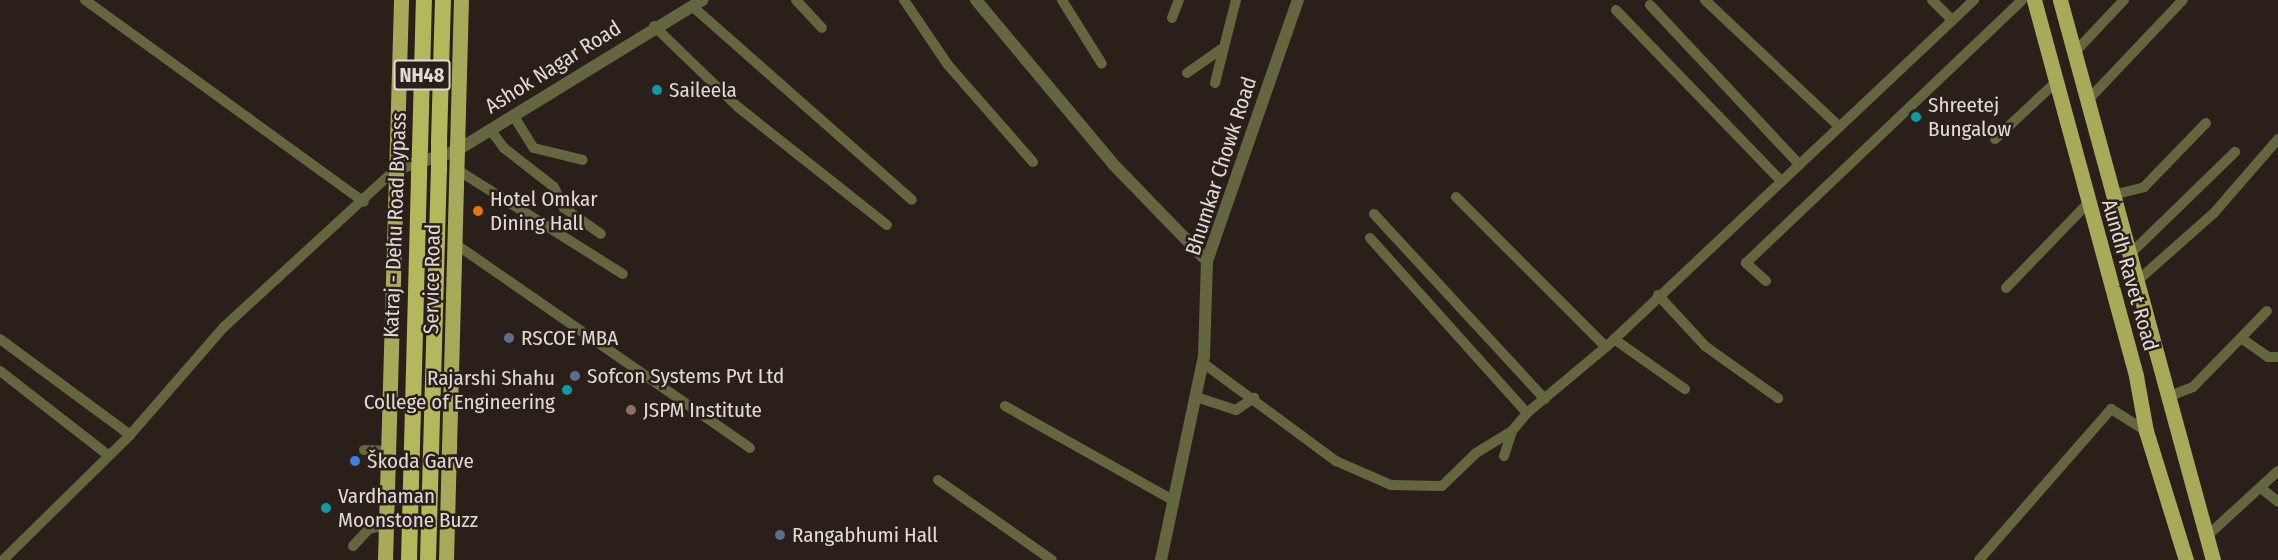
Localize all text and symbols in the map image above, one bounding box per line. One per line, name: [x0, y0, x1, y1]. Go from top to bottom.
street label: Ashok Nagar Road: [481, 15, 625, 119]
road number: NH48: [394, 58, 450, 92]
street label: Bhumkar Chowk Road: [1180, 74, 1262, 258]
place label: Saileela: [669, 77, 737, 103]
marker: Saileela: [650, 83, 664, 97]
place label: Shreetej Bungalow: [1928, 92, 2011, 142]
marker: Shreetej Bungalow: [1909, 110, 1923, 124]
street label: Katraj - Dehu Road Bypass: [378, 112, 412, 338]
place label: Hotel Omkar Dining Hall: [490, 186, 598, 236]
street label: Aundh Ravet Road: [2096, 196, 2164, 354]
marker: Hotel Omkar Dining Hall: [471, 204, 485, 218]
street label: Service Road: [418, 224, 446, 334]
place label: RSCOE MBA: [521, 325, 618, 351]
marker: RSCOE MBA: [502, 331, 516, 345]
place label: Sofcon Systems Pvt Ltd: [587, 363, 784, 389]
place label: Rajarshi Shahu College of Engineering: [364, 365, 555, 415]
marker: Sofcon Systems Pvt Ltd: [568, 369, 582, 383]
marker: Rajarshi Shahu College of Engineering: [560, 383, 574, 397]
place label: JSPM Institute: [643, 397, 762, 423]
marker: JSPM Institute: [624, 403, 638, 417]
place label: Škoda Garve: [367, 448, 474, 474]
marker: Škoda Garve: [348, 454, 362, 468]
place label: Vardhaman Moonstone Buzz: [338, 483, 478, 533]
marker: Vardhaman Moonstone Buzz: [319, 501, 333, 515]
place label: Rangabhumi Hall: [792, 522, 938, 548]
marker: Rangabhumi Hall: [773, 528, 787, 542]

